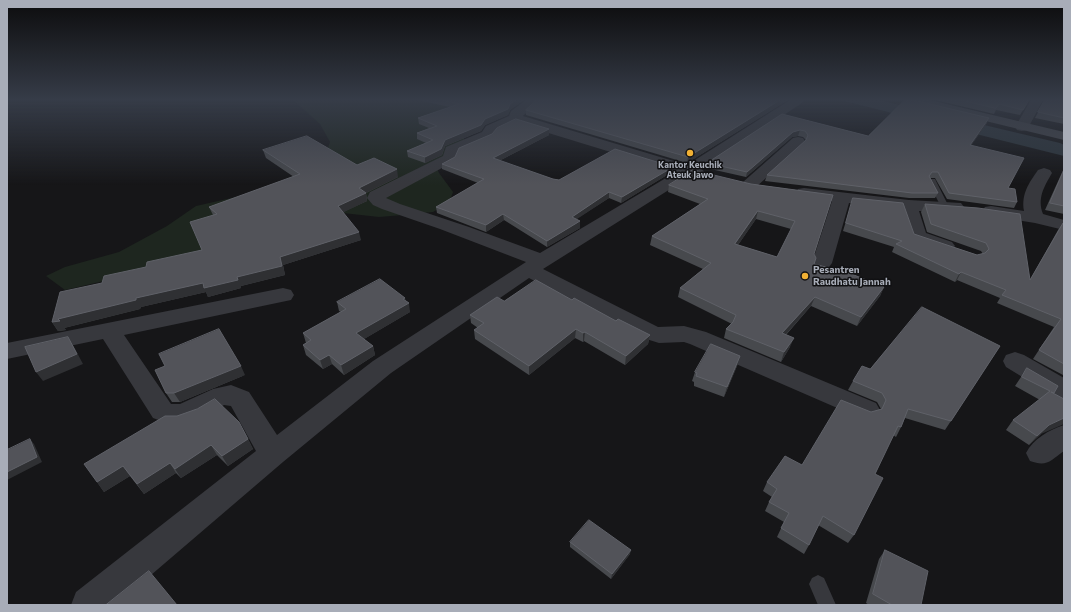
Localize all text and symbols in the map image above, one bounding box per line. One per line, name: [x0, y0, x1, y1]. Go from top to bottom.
marker: Kantor Keuchik Ateuk Jawo: [685, 148, 695, 158]
place label: Kantor Keuchik Ateuk Jawo: [658, 160, 722, 181]
place label: Pesantren Raudhatu Jannah: [813, 264, 891, 288]
marker: Pesantren Raudhatu Jannah: [800, 271, 810, 281]

